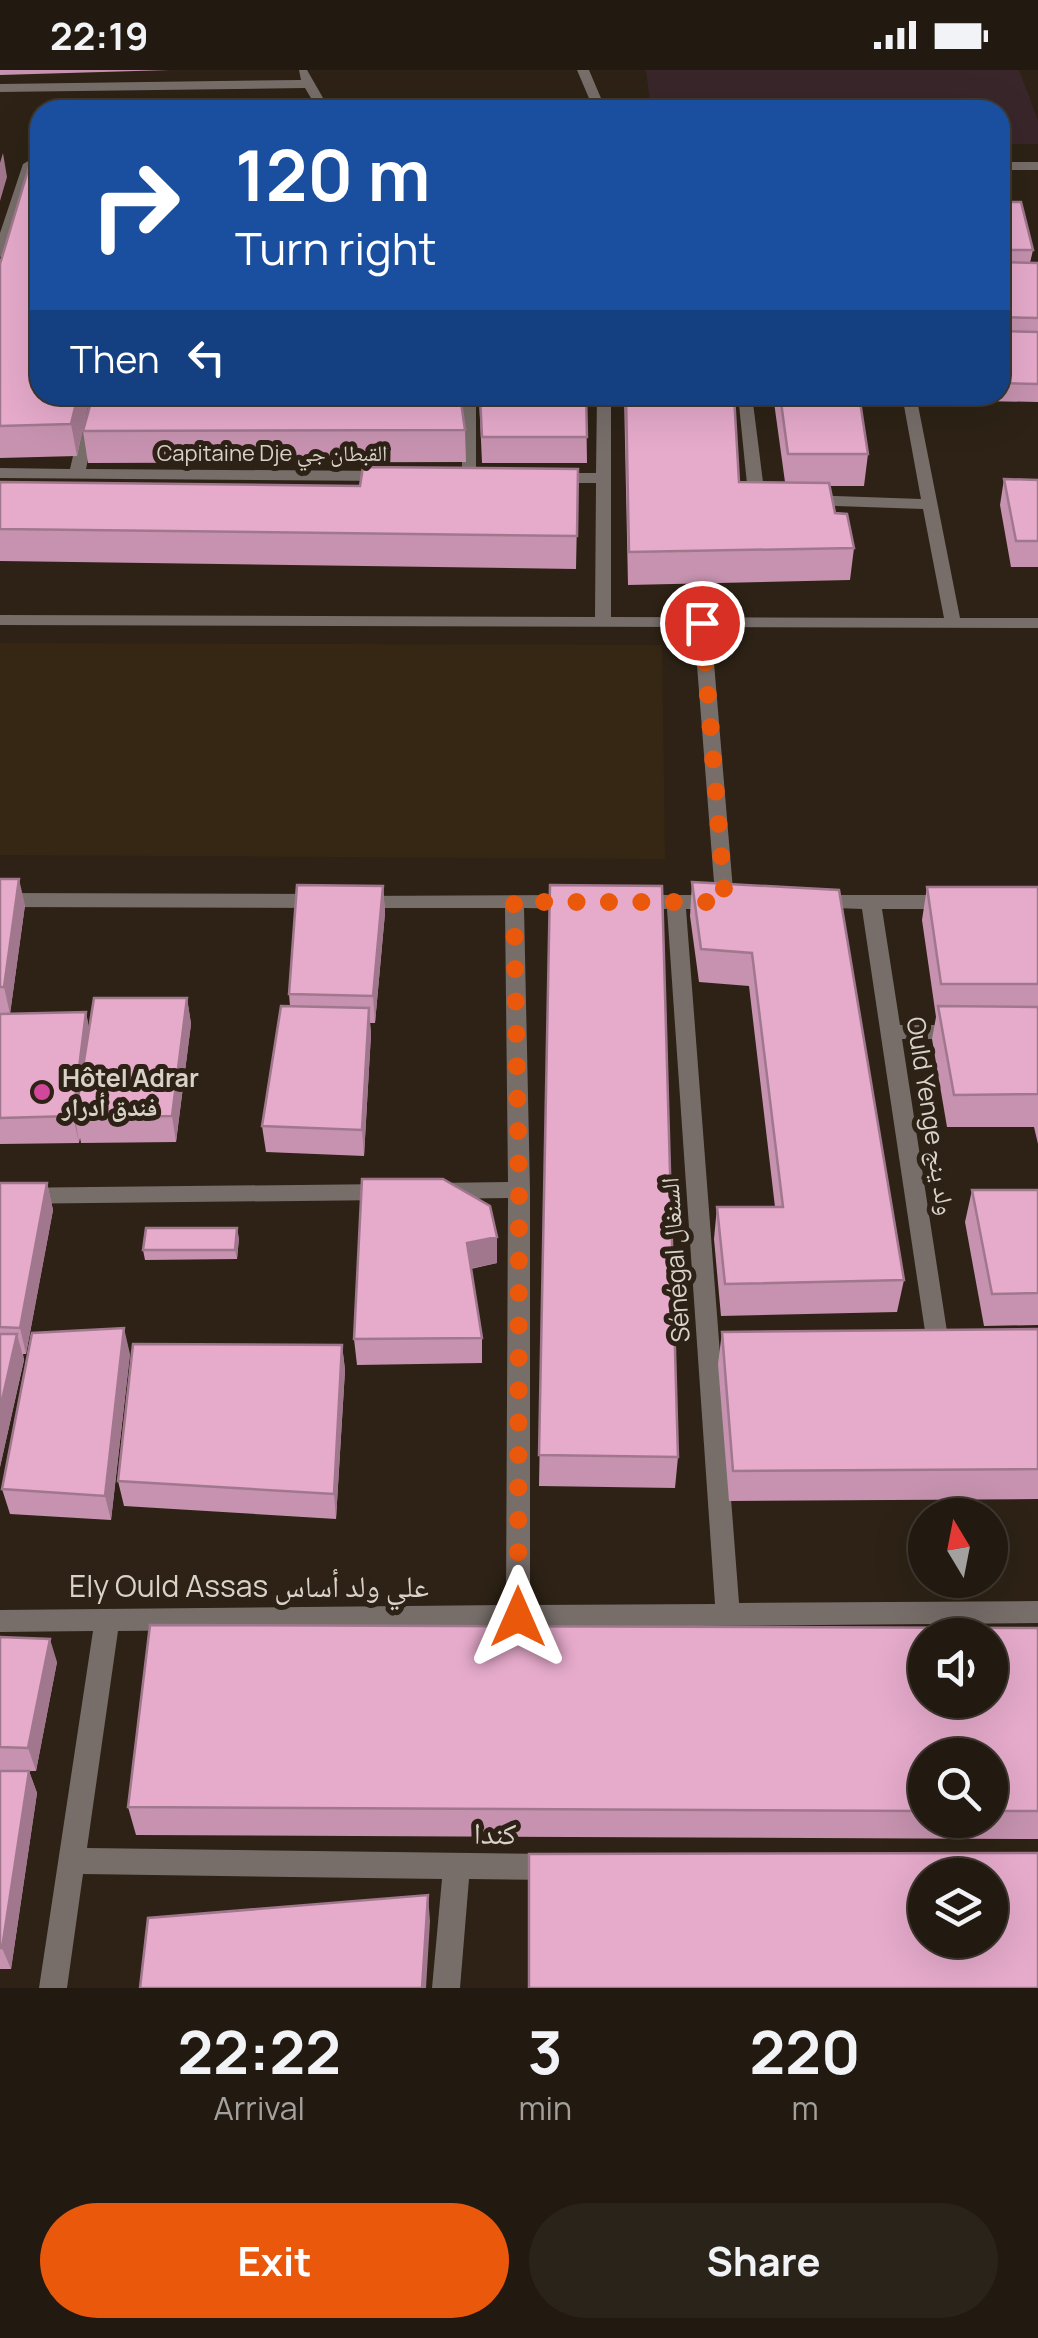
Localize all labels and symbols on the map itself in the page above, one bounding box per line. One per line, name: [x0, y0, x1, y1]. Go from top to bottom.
street label: Capitaine Dje القبطان جي: [157, 438, 387, 471]
pin: [660, 581, 745, 666]
street label: Ould Yenge ولد ينج: [899, 1014, 964, 1218]
place label: Hôtel Adrar فندق أدرار: [61, 1060, 199, 1124]
marker: Hôtel Adrar فندق أدرار: [31, 1081, 53, 1103]
street label: Sénégal السنغال: [651, 1176, 698, 1344]
north arrow: [908, 1498, 1008, 1598]
street label: Ely Ould Assas علي ولد أساس: [69, 1565, 429, 1611]
position arrow: [466, 1565, 570, 1669]
street label: كندا: [473, 1812, 517, 1853]

